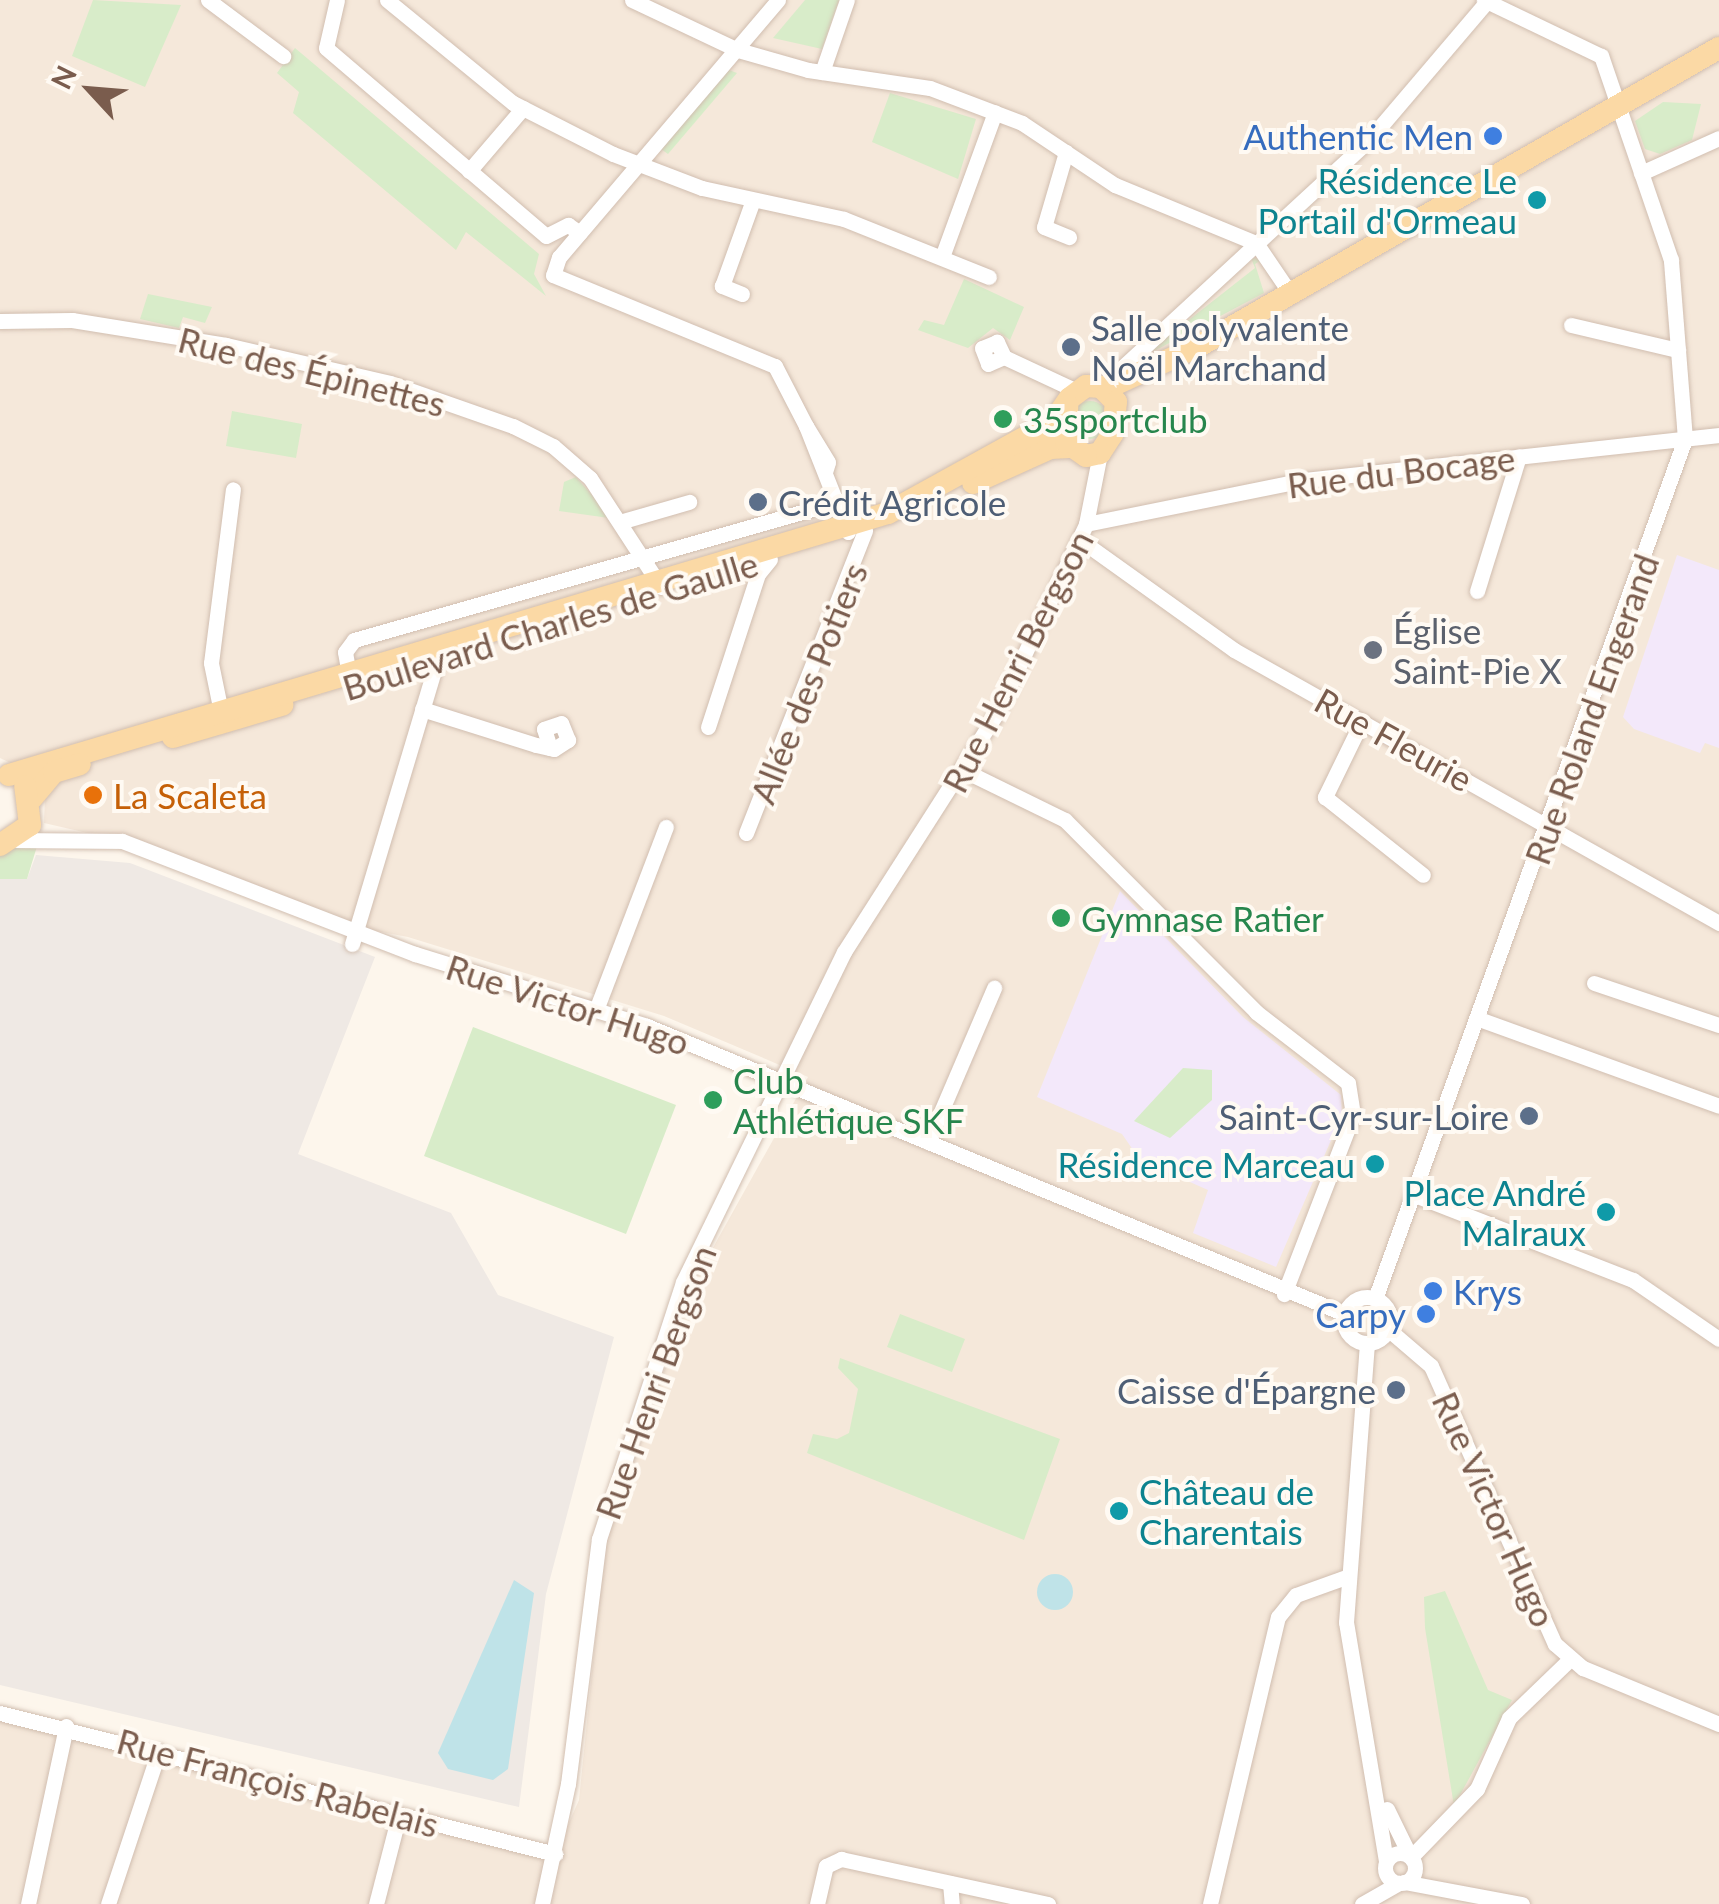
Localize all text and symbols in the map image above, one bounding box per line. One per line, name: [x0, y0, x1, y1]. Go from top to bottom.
north arrow: [40, 40, 140, 140]
text: N: [43, 60, 83, 94]
place label: Authentic Men: [1243, 115, 1473, 157]
marker: Authentic Men: [1482, 125, 1504, 147]
place label: Résidence Le Portail d'Ormeau: [1257, 159, 1517, 241]
marker: Résidence Le Portail d'Ormeau: [1526, 189, 1548, 211]
place label: Salle polyvalente Noël Marchand: [1091, 306, 1349, 388]
street label: Rue des Épinettes: [174, 318, 450, 424]
marker: Salle polyvalente Noël Marchand: [1060, 336, 1082, 358]
place label: 35sportclub: [1023, 398, 1208, 440]
marker: 35sportclub: [992, 408, 1014, 430]
street label: Rue du Bocage: [1285, 436, 1517, 506]
place label: Crédit Agricole: [778, 481, 1007, 523]
marker: Crédit Agricole: [747, 491, 769, 513]
street label: Rue Henri Bergson: [933, 523, 1101, 799]
street label: Boulevard Charles de Gaulle: [337, 542, 763, 708]
street label: Rue Roland Engerand: [1515, 548, 1667, 870]
street label: Allée des Potiers: [741, 557, 875, 809]
place label: Église Saint-Pie X: [1393, 609, 1562, 691]
marker: Église Saint-Pie X: [1362, 639, 1384, 661]
street label: Rue Fleurie: [1308, 679, 1480, 799]
place label: La Scaleta: [113, 774, 267, 816]
marker: La Scaleta: [82, 784, 104, 806]
place label: Gymnase Ratier: [1081, 897, 1324, 939]
marker: Gymnase Ratier: [1050, 907, 1072, 929]
street label: Rue Victor Hugo: [440, 945, 696, 1063]
place label: Club Athlétique SKF: [733, 1059, 964, 1141]
marker: Club Athlétique SKF: [702, 1089, 724, 1111]
place label: Saint-Cyr-sur-Loire: [1219, 1095, 1509, 1137]
marker: Saint-Cyr-sur-Loire: [1518, 1105, 1540, 1127]
place label: Résidence Marceau: [1058, 1143, 1355, 1185]
marker: Résidence Marceau: [1364, 1153, 1386, 1175]
place label: Place André Malraux: [1402, 1171, 1586, 1253]
marker: Place André Malraux: [1595, 1201, 1617, 1223]
street label: Rue Henri Bergson: [586, 1239, 724, 1525]
place label: Krys: [1453, 1270, 1522, 1312]
marker: Krys: [1422, 1280, 1444, 1302]
place label: Carpy: [1315, 1293, 1406, 1335]
marker: Carpy: [1415, 1303, 1437, 1325]
place label: Caisse d'Épargne: [1117, 1369, 1376, 1411]
marker: Caisse d'Épargne: [1385, 1379, 1407, 1401]
street label: Rue Victor Hugo: [1424, 1384, 1566, 1634]
place label: Château de Charentais: [1139, 1470, 1314, 1552]
marker: Château de Charentais: [1108, 1500, 1130, 1522]
street label: Rue François Rabelais: [113, 1719, 443, 1845]

